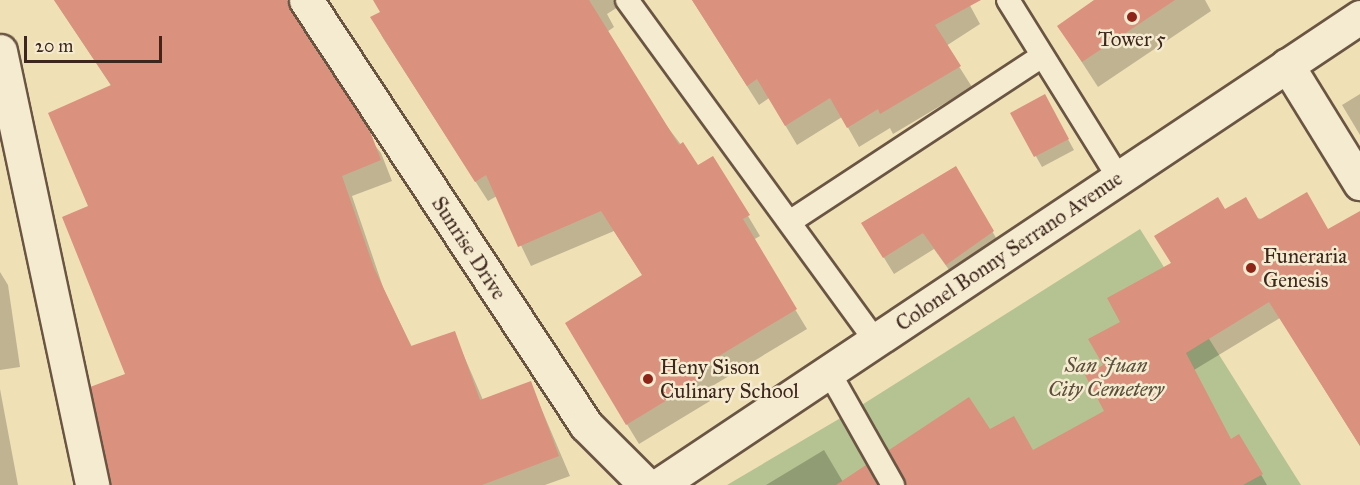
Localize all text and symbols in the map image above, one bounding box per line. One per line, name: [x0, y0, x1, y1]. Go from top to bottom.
marker: Tower 5: [1125, 10, 1139, 24]
scale bar: [27, 24, 165, 62]
place label: Tower 5: [1098, 26, 1166, 52]
text: 20 m: [35, 35, 73, 57]
street label: Colonel Bonny Serrano Avenue: [891, 166, 1127, 336]
street label: Sunrise Drive: [426, 192, 512, 304]
place label: Funeraria Genesis: [1263, 243, 1347, 293]
marker: Funeraria Genesis: [1244, 261, 1258, 275]
park label: San Juan City Cemetery: [1048, 352, 1164, 402]
place label: Heny Sison Culinary School: [660, 354, 799, 404]
marker: Heny Sison Culinary School: [641, 372, 655, 386]

